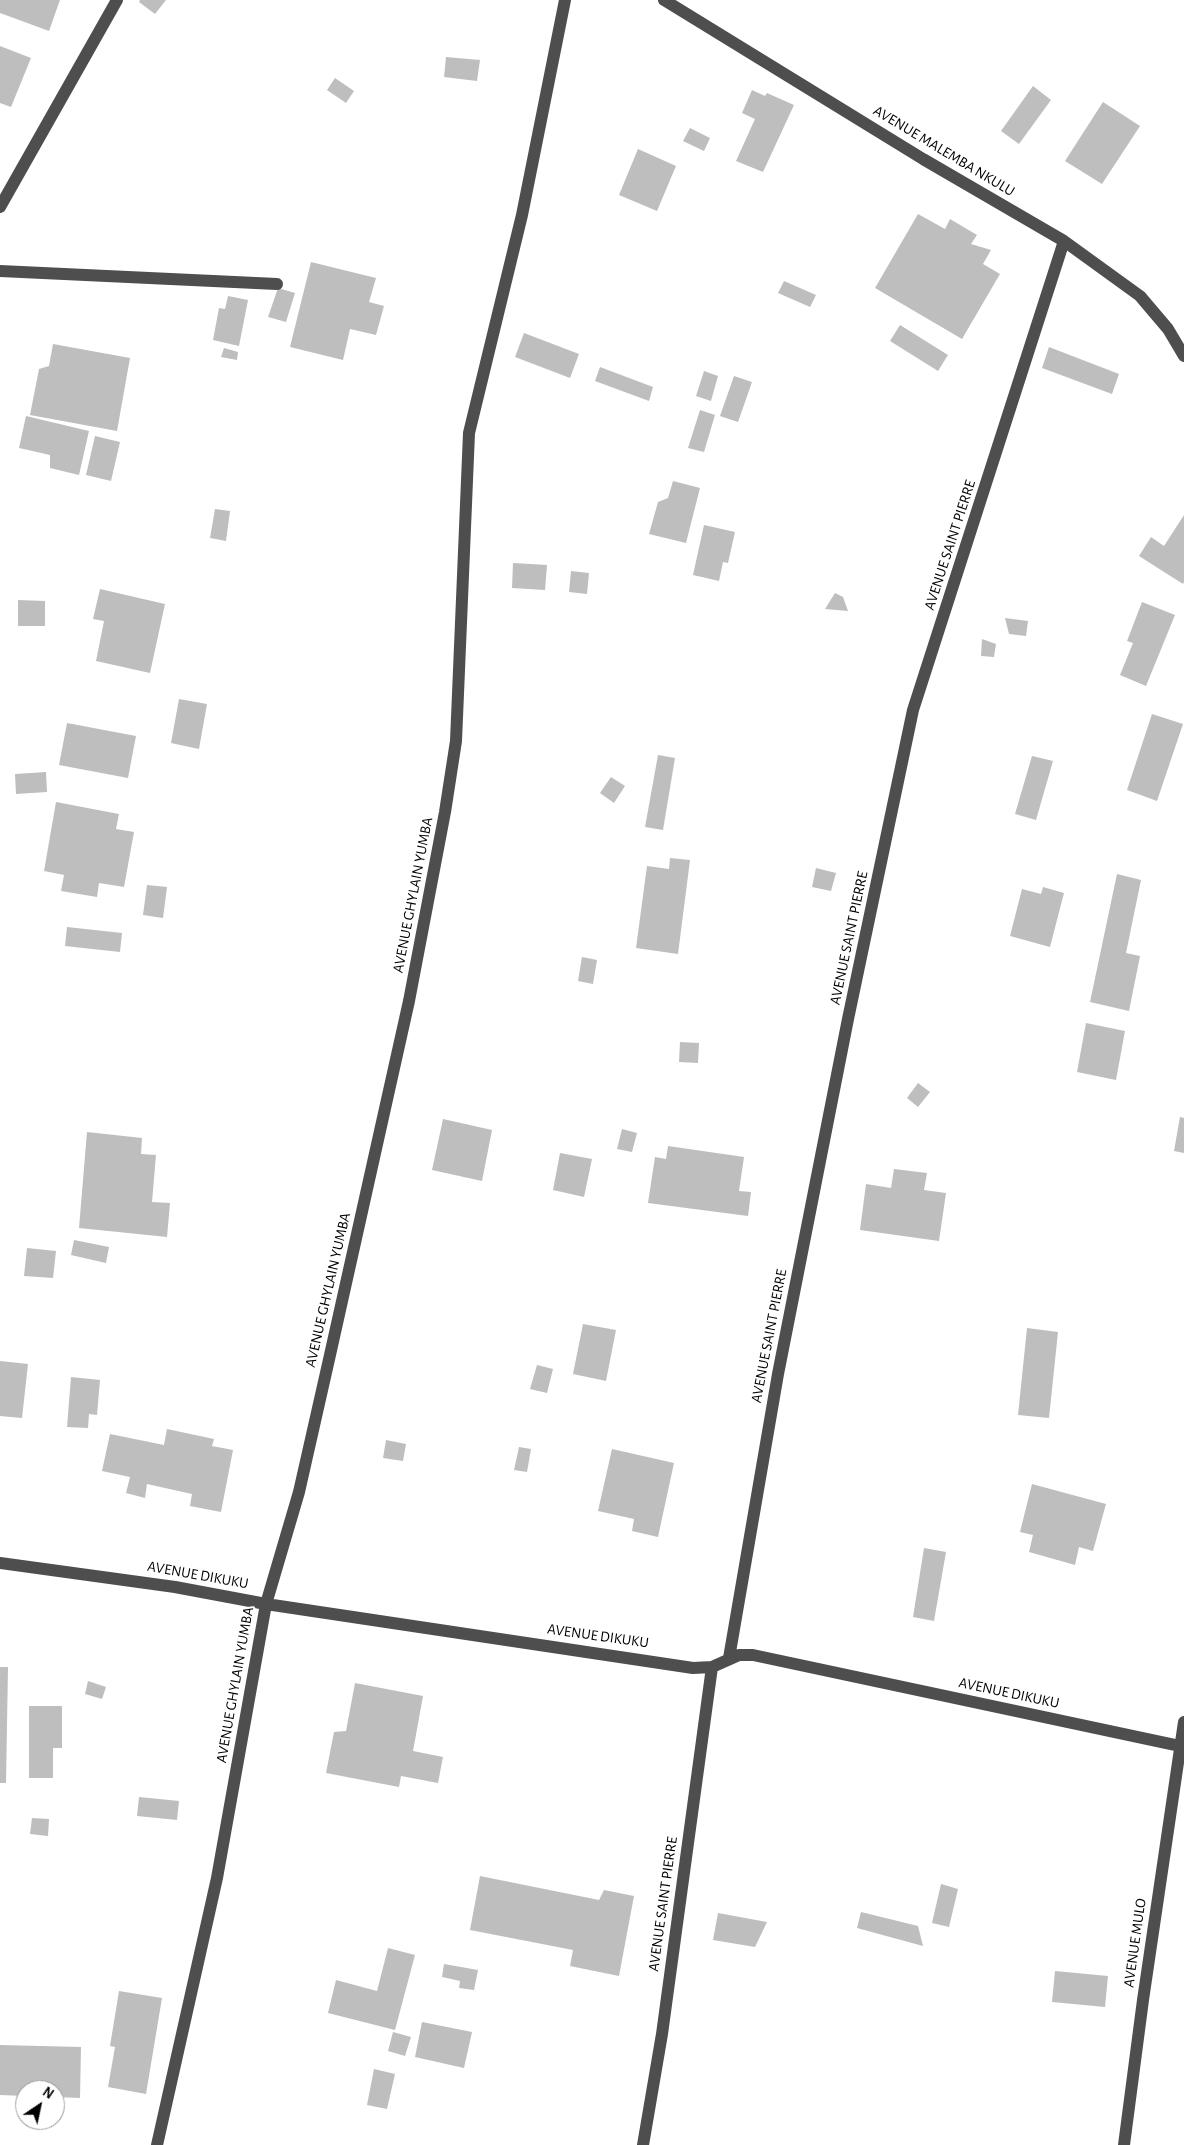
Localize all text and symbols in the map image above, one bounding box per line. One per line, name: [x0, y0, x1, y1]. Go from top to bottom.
street label: AVENUE MALEMBA NKULU: [870, 102, 1018, 200]
street label: AVENUE SAINT PIERRE: [920, 478, 980, 612]
street label: AVENUE GHYLAIN YUMBA: [389, 816, 437, 974]
street label: AVENUE SAINT PIERRE: [826, 870, 872, 1006]
street label: AVENUE GHYLAIN YUMBA: [301, 1211, 355, 1369]
street label: AVENUE SAINT PIERRE: [747, 1268, 791, 1404]
street label: AVENUE DIKUKU: [146, 1557, 250, 1593]
street label: AVENUE GHYLAIN YUMBA: [212, 1606, 258, 1764]
street label: AVENUE DIKUKU: [546, 1620, 650, 1652]
street label: AVENUE DIKUKU: [957, 1674, 1061, 1712]
street label: AVENUE SAINT PIERRE: [645, 1835, 681, 1973]
street label: AVENUE MULO: [1120, 1897, 1150, 1989]
north arrow: [15, 2080, 65, 2130]
text: N: [40, 2085, 56, 2102]

